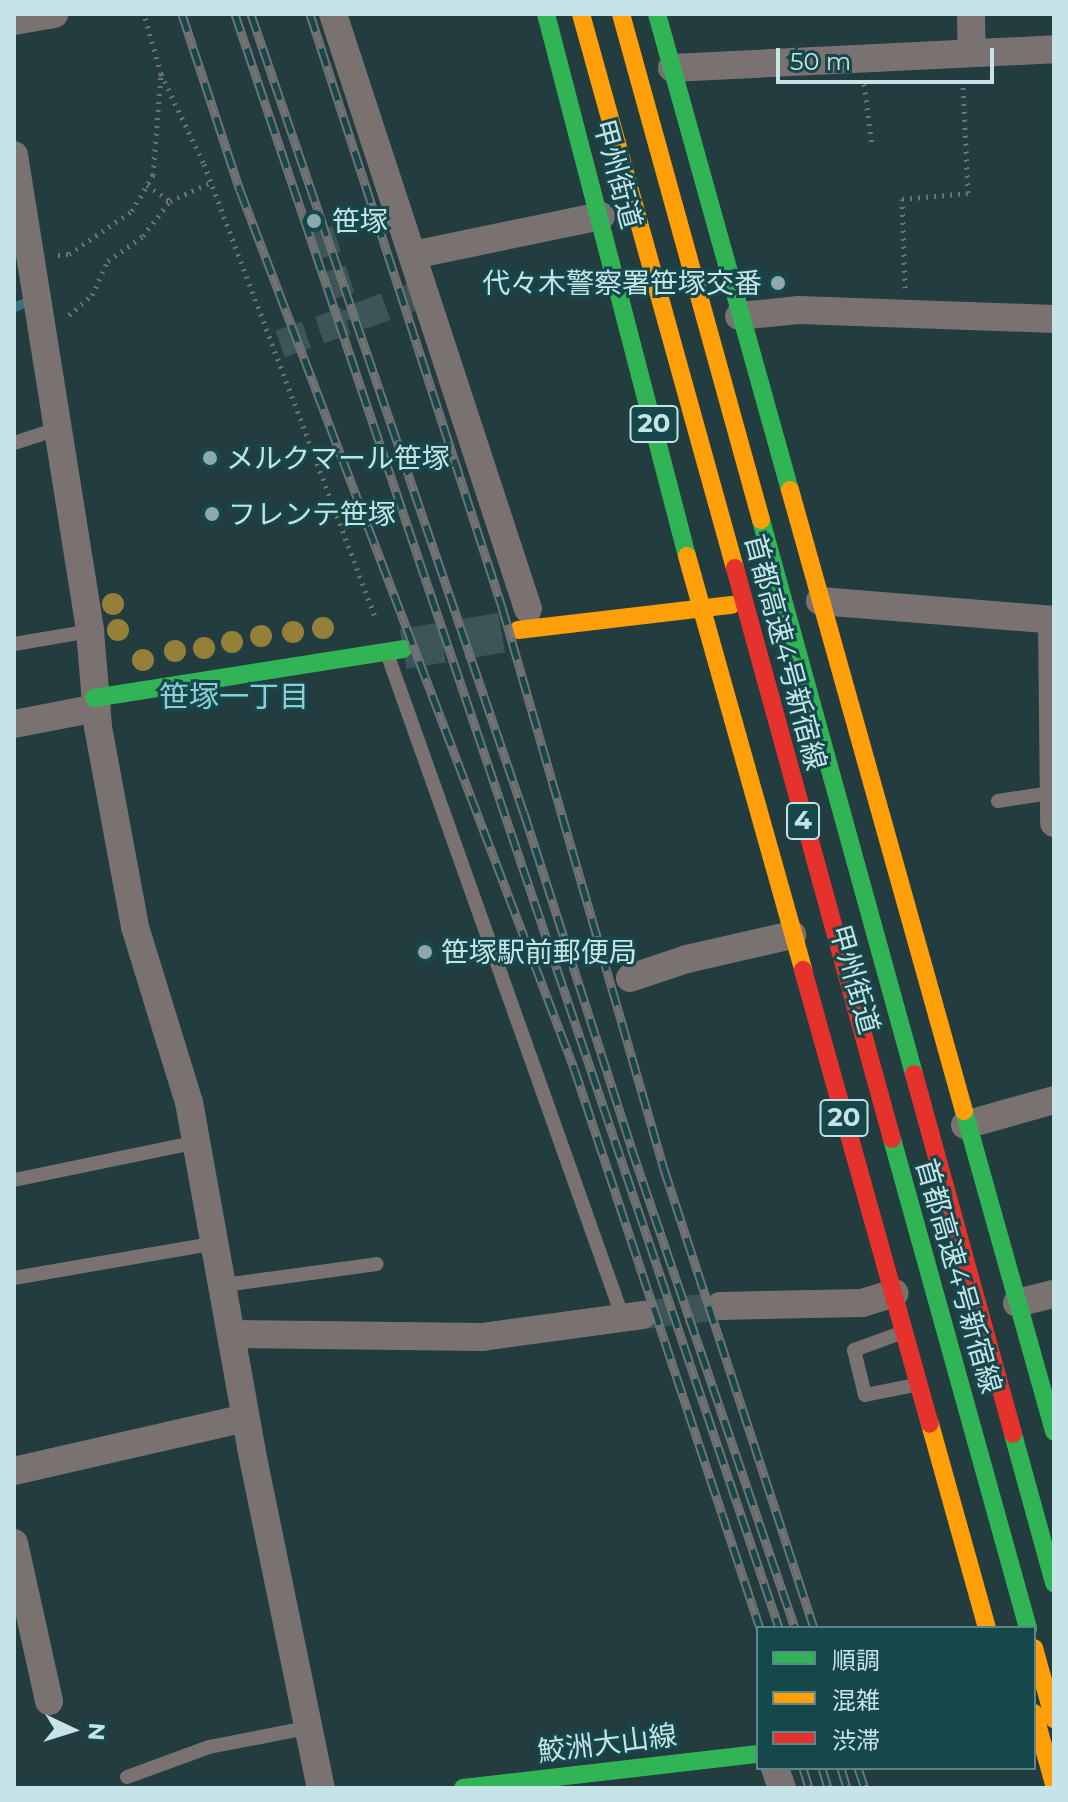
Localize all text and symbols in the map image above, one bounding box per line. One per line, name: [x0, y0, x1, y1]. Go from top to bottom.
scale bar: [780, 32, 998, 82]
text: 50 m: [790, 47, 851, 76]
street label: 甲州街道: [587, 116, 649, 232]
place label: 笹塚: [332, 204, 388, 238]
marker: 笹塚: [303, 210, 325, 232]
place label: 代々木警察署笹塚交番: [482, 266, 762, 300]
marker: 代々木警察署笹塚交番: [769, 274, 787, 292]
road number: 20: [628, 402, 680, 446]
place label: メルクマール笹塚: [226, 441, 450, 475]
marker: メルクマール笹塚: [201, 449, 219, 467]
place label: フレンテ笹塚: [228, 497, 396, 531]
marker: フレンテ笹塚: [203, 505, 221, 523]
street label: 首都高速4号新宿線: [738, 531, 834, 773]
district label: 笹塚一丁目: [159, 679, 309, 715]
road number: 4: [785, 799, 821, 843]
street label: 甲州街道: [823, 921, 887, 1037]
place label: 笹塚駅前郵便局: [441, 935, 637, 969]
marker: 笹塚駅前郵便局: [416, 943, 434, 961]
road number: 20: [818, 1096, 870, 1140]
street label: 首都高速4号新宿線: [909, 1155, 1009, 1397]
legend: [756, 1626, 1036, 1770]
text: 順調: [832, 1646, 880, 1675]
text: 混雑: [832, 1686, 880, 1715]
north arrow: [32, 1690, 112, 1770]
street label: 鮫洲大山線: [535, 1718, 679, 1768]
text: N: [82, 1722, 111, 1742]
text: 渋滞: [832, 1726, 880, 1755]

